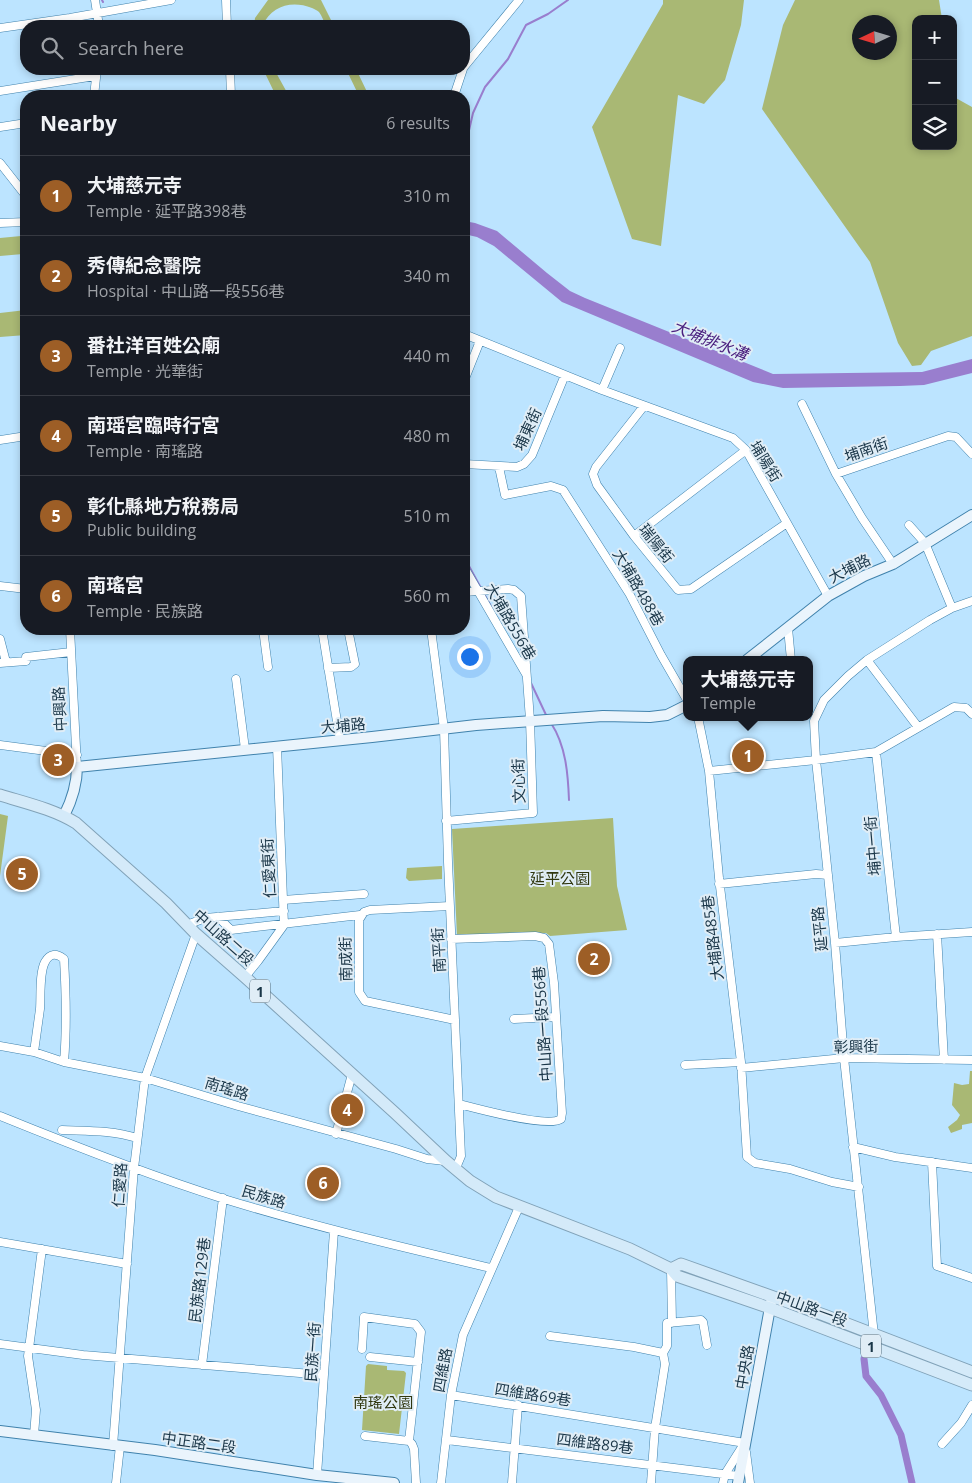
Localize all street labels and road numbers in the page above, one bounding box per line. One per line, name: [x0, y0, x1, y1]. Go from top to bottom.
street label: 埔東街: [508, 404, 546, 454]
street label: 埔南街: [841, 432, 891, 466]
street label: 埔陽街: [746, 437, 786, 485]
street label: 瑞陽街: [635, 519, 679, 567]
street label: 大埔路488巷: [609, 545, 669, 629]
street label: 大埔路: [824, 549, 874, 587]
street label: 大埔路556巷: [481, 579, 541, 663]
street label: 中興路: [48, 686, 70, 732]
street label: 大埔路: [320, 713, 366, 737]
street label: 文心街: [507, 758, 529, 804]
street label: 埔中一街: [859, 815, 885, 877]
street label: 仁愛東街: [256, 838, 280, 898]
street label: 大埔路485巷: [697, 894, 727, 982]
street label: 中山路二段: [189, 904, 259, 970]
street label: 延平路: [807, 906, 831, 952]
street label: 南平街: [427, 927, 449, 973]
street label: 南成街: [335, 936, 355, 982]
street label: 中山路一段556巷: [528, 966, 556, 1082]
road number: 1: [250, 979, 270, 1002]
street label: 彰興街: [833, 1036, 879, 1056]
street label: 南瑤路: [203, 1072, 251, 1104]
street label: 仁愛路: [107, 1162, 131, 1208]
street label: 民族路: [240, 1180, 288, 1212]
street label: 民族路129巷: [184, 1236, 214, 1324]
street label: 中山路一段: [773, 1286, 851, 1330]
street label: 民族一街: [300, 1321, 324, 1383]
road number: 1: [861, 1334, 881, 1358]
street label: 中央路: [730, 1343, 758, 1391]
street label: 四維路: [428, 1346, 456, 1394]
street label: 四維路69巷: [493, 1378, 573, 1410]
street label: 中正路二段: [160, 1427, 238, 1457]
street label: 四維路89巷: [555, 1428, 635, 1458]

